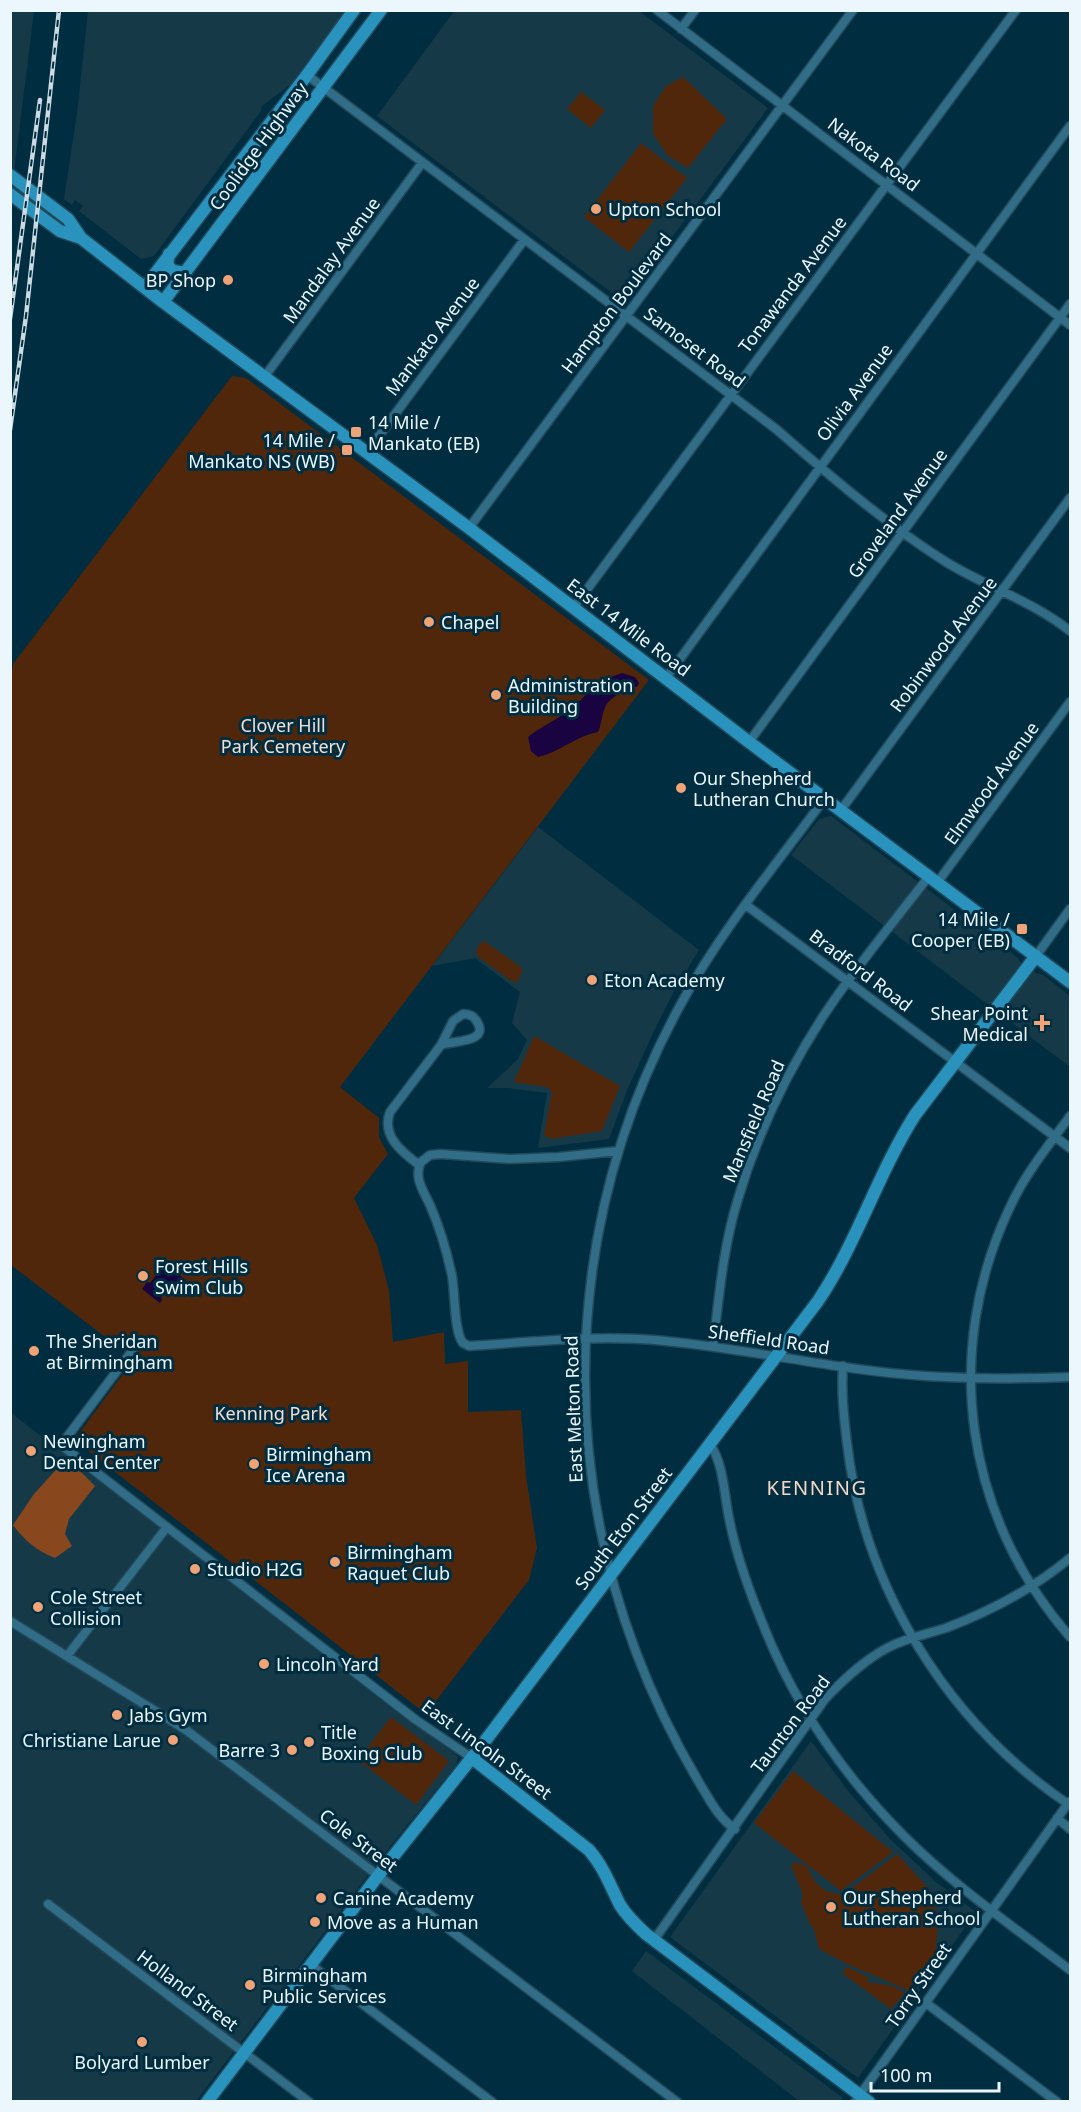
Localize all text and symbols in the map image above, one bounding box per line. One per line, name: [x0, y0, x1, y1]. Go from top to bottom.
street label: Coolidge Highway: [203, 76, 313, 215]
street label: Nakota Road: [823, 112, 925, 196]
street label: Mandalay Avenue: [277, 192, 385, 328]
place label: Upton School: [608, 197, 722, 221]
marker: Upton School: [589, 202, 603, 216]
street label: Tonawanda Avenue: [733, 211, 851, 357]
street label: Hampton Boulevard: [555, 228, 677, 378]
place label: BP Shop: [146, 268, 216, 292]
street label: Mankato Avenue: [380, 272, 484, 400]
marker: BP Shop: [221, 273, 235, 287]
street label: Samoset Road: [639, 301, 751, 393]
street label: Olivia Avenue: [810, 338, 898, 446]
place label: 14 Mile / Mankato (EB): [368, 410, 480, 455]
marker: 14 Mile / Mankato (EB): [349, 425, 363, 439]
place label: 14 Mile / Mankato NS (WB): [188, 428, 335, 473]
marker: 14 Mile / Mankato NS (WB): [340, 443, 354, 457]
street label: Groveland Avenue: [842, 443, 952, 583]
street label: Robinwood Avenue: [884, 571, 1002, 717]
street label: East 14 Mile Road: [562, 573, 696, 681]
place label: Chapel: [441, 610, 499, 634]
marker: Chapel: [422, 615, 436, 629]
place label: Administration Building: [508, 673, 633, 718]
marker: Administration Building: [489, 688, 503, 702]
park label: Clover Hill Park Cemetery: [221, 713, 346, 758]
street label: Elmwood Avenue: [938, 717, 1044, 849]
place label: Our Shepherd Lutheran Church: [693, 766, 835, 811]
marker: Our Shepherd Lutheran Church: [674, 781, 688, 795]
place label: 14 Mile / Cooper (EB): [911, 907, 1010, 952]
marker: 14 Mile / Cooper (EB): [1015, 922, 1029, 936]
street label: Bradford Road: [805, 923, 917, 1017]
place label: Eton Academy: [604, 968, 725, 992]
marker: Eton Academy: [585, 973, 599, 987]
place label: Shear Point Medical: [931, 1001, 1028, 1046]
marker: Shear Point Medical: [1033, 1014, 1051, 1032]
street label: Mansfield Road: [716, 1056, 790, 1186]
place label: Forest Hills Swim Club: [155, 1254, 248, 1299]
marker: Forest Hills Swim Club: [136, 1269, 150, 1283]
street label: Sheffield Road: [707, 1319, 831, 1359]
place label: The Sheridan at Birmingham: [46, 1329, 173, 1374]
street label: East Melton Road: [558, 1335, 588, 1483]
marker: The Sheridan at Birmingham: [27, 1344, 41, 1358]
park label: Kenning Park: [214, 1401, 328, 1425]
place label: Newingham Dental Center: [43, 1429, 161, 1474]
place label: Birmingham Ice Arena: [266, 1442, 372, 1487]
marker: Newingham Dental Center: [24, 1444, 38, 1458]
marker: Birmingham Ice Arena: [247, 1457, 261, 1471]
street label: South Eton Street: [569, 1461, 677, 1594]
district label: KENNING: [767, 1474, 867, 1501]
place label: Birmingham Raquet Club: [347, 1540, 453, 1585]
marker: Birmingham Raquet Club: [328, 1555, 342, 1569]
place label: Studio H2G: [207, 1557, 303, 1581]
marker: Studio H2G: [188, 1562, 202, 1576]
place label: Cole Street Collision: [50, 1585, 142, 1630]
marker: Cole Street Collision: [31, 1600, 45, 1614]
place label: Lincoln Yard: [276, 1652, 379, 1676]
marker: Lincoln Yard: [257, 1657, 271, 1671]
street label: Taunton Road: [745, 1670, 835, 1778]
street label: East Lincoln Street: [417, 1694, 557, 1805]
place label: Jabs Gym: [127, 1703, 208, 1727]
marker: Jabs Gym: [110, 1708, 124, 1722]
place label: Title Boxing Club: [321, 1720, 422, 1765]
place label: Christiane Larue: [22, 1728, 161, 1752]
marker: Christiane Larue: [166, 1733, 180, 1747]
marker: Title Boxing Club: [302, 1735, 316, 1749]
place label: Barre 3: [219, 1738, 280, 1762]
marker: Barre 3: [285, 1743, 299, 1757]
street label: Cole Street: [315, 1803, 403, 1878]
place label: Our Shepherd Lutheran School: [843, 1885, 980, 1930]
place label: Canine Academy: [333, 1886, 474, 1910]
marker: Canine Academy: [314, 1891, 328, 1905]
marker: Our Shepherd Lutheran School: [824, 1900, 838, 1914]
place label: Move as a Human: [327, 1910, 479, 1934]
marker: Move as a Human: [308, 1915, 322, 1929]
street label: Torry Street: [880, 1937, 956, 2032]
street label: Holland Street: [133, 1944, 244, 2036]
place label: Birmingham Public Services: [262, 1963, 386, 2008]
marker: Birmingham Public Services: [243, 1978, 257, 1992]
marker: Bolyard Lumber: [135, 2035, 149, 2049]
place label: Bolyard Lumber: [74, 2050, 210, 2074]
scale bar: [871, 2055, 998, 2093]
text: 100 m: [880, 2063, 932, 2087]

